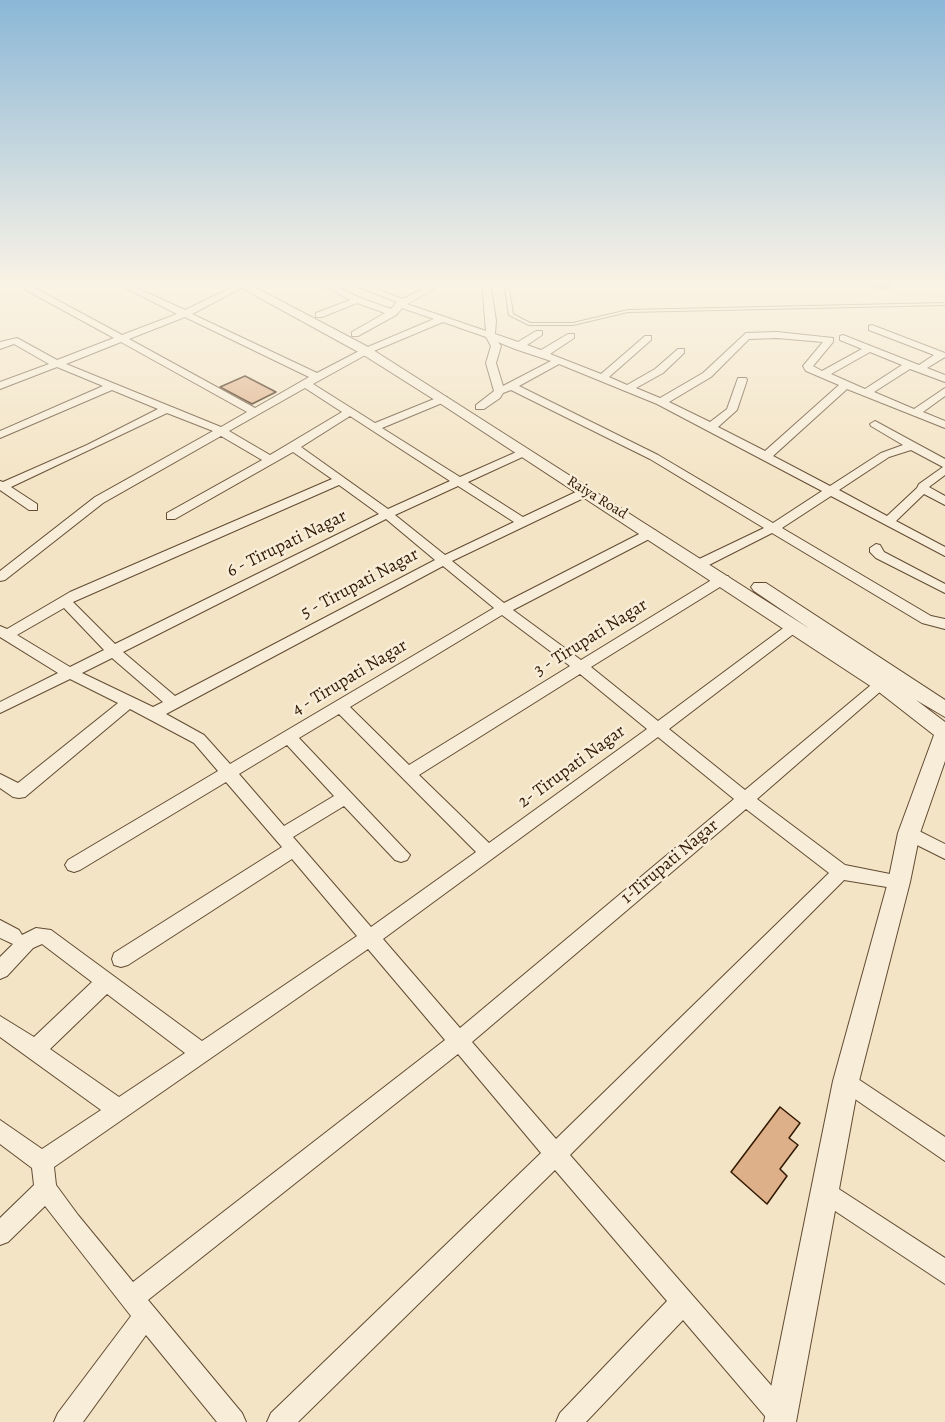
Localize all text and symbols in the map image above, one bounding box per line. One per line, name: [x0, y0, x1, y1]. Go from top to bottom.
street label: Raiya Road: [564, 472, 630, 524]
street label: 6 - Tirupati Nagar: [223, 506, 351, 582]
street label: 5 - Tirupati Nagar: [297, 544, 423, 624]
street label: 3 - Tirupati Nagar: [530, 594, 652, 682]
street label: 4 - Tirupati Nagar: [288, 635, 412, 721]
street label: 2- Tirupati Nagar: [514, 721, 630, 813]
street label: 1-Tirupati Nagar: [617, 815, 723, 909]

